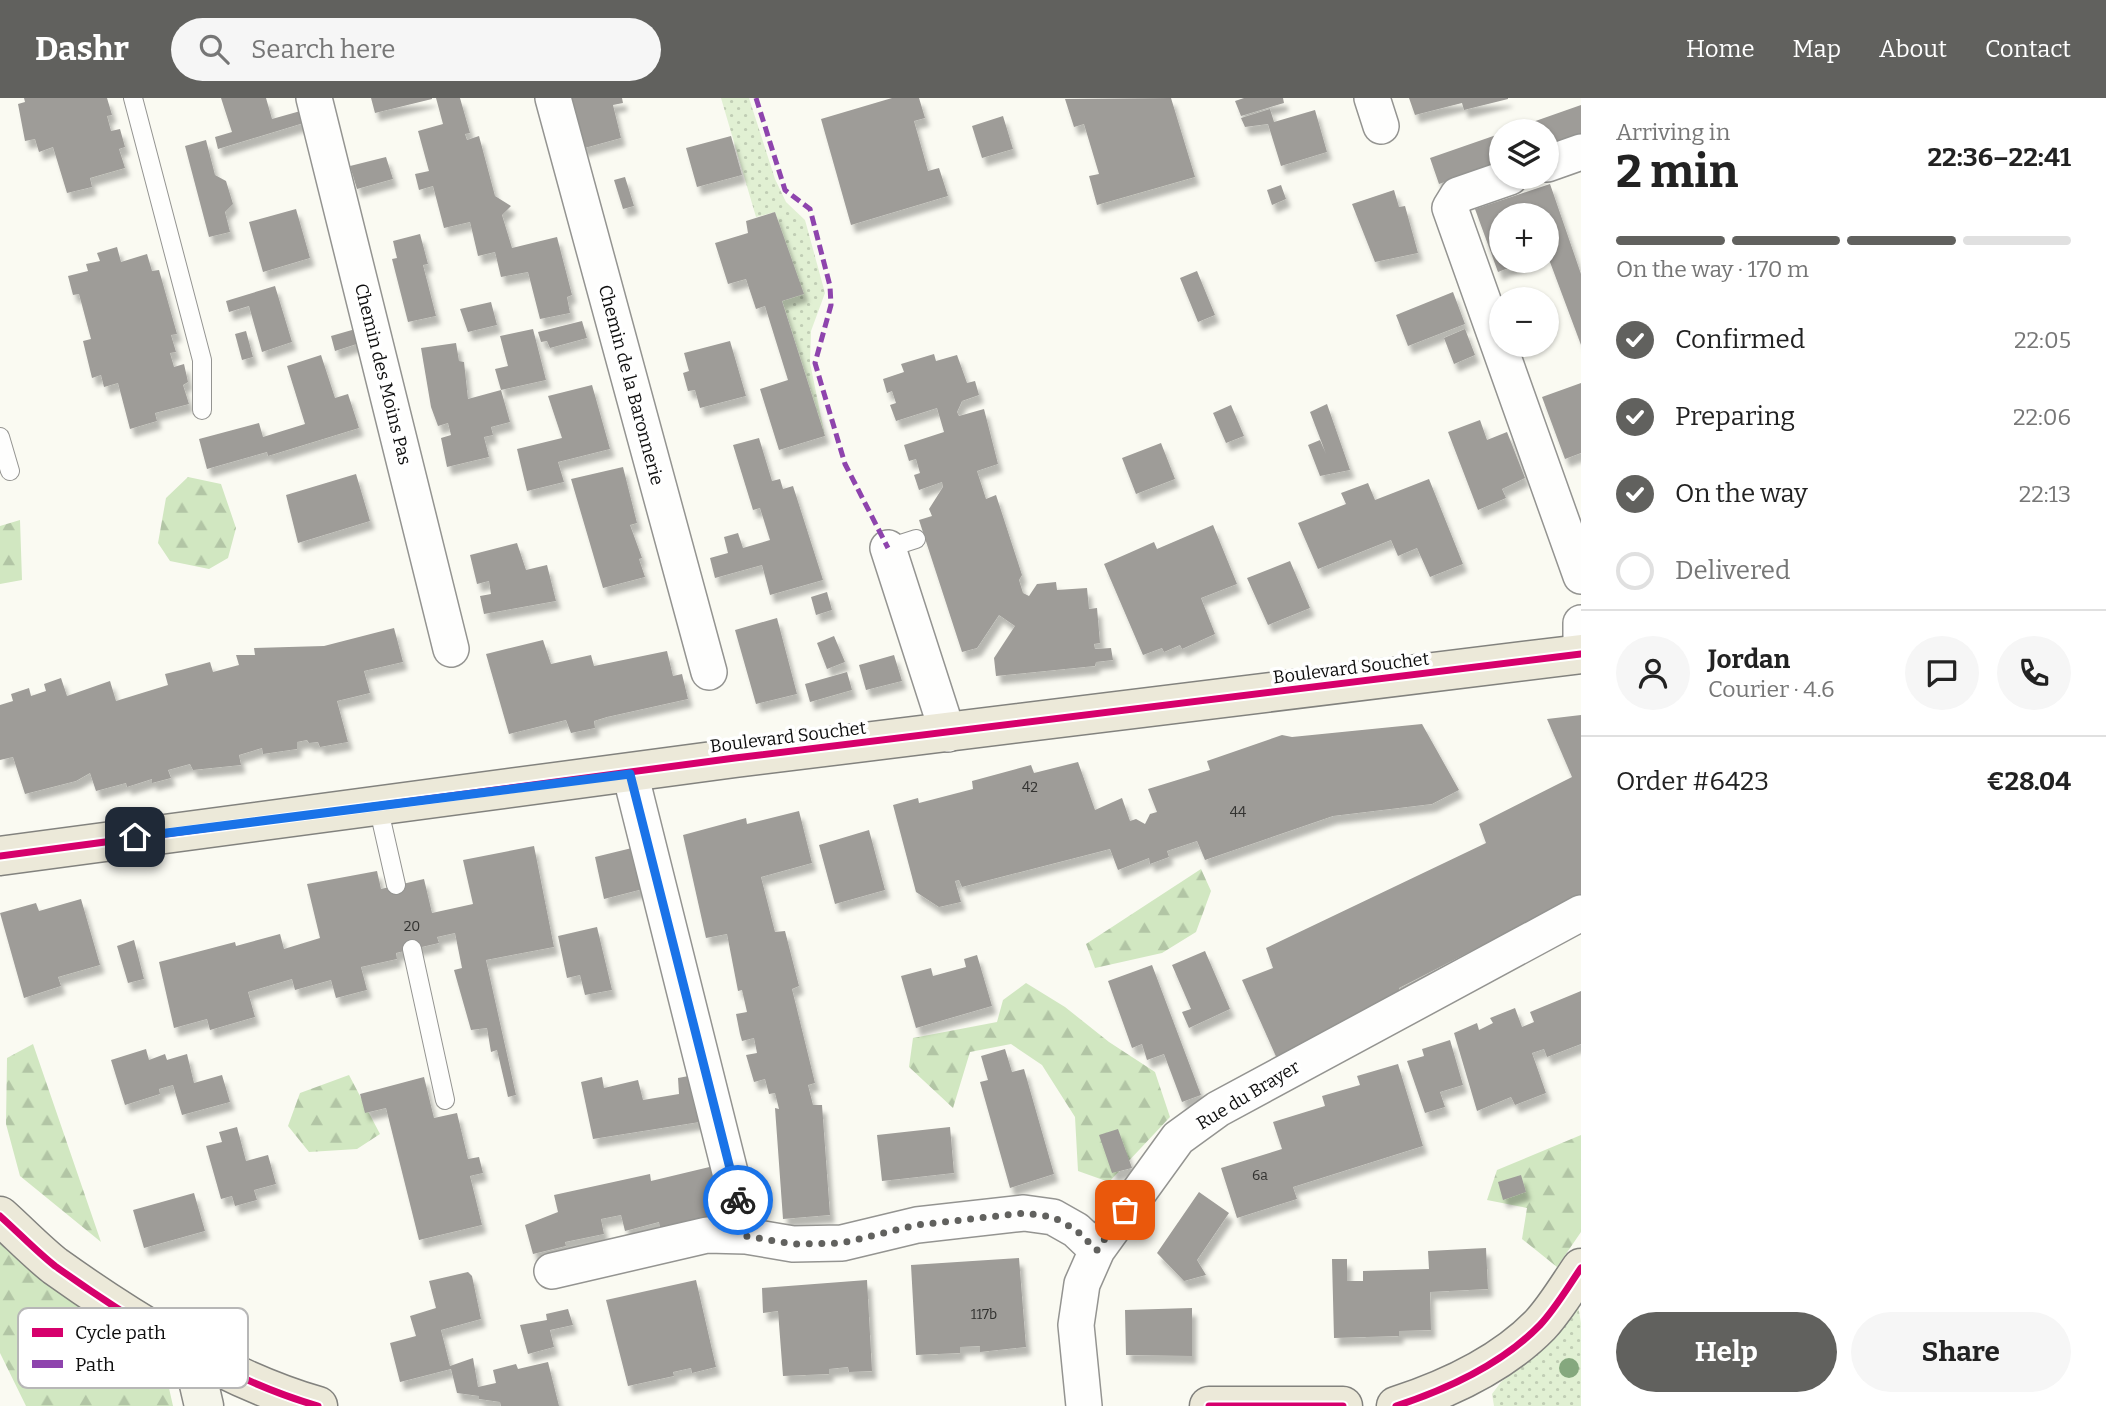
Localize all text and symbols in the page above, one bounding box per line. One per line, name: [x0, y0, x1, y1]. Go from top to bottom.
search box: [171, 18, 661, 81]
text: Dashr: [35, 29, 129, 69]
icon: search: [195, 30, 233, 68]
text: Search here: [251, 34, 395, 65]
text: Home: [1686, 35, 1755, 63]
text: Map: [1793, 35, 1841, 63]
text: About: [1879, 35, 1947, 63]
text: Contact: [1985, 35, 2071, 63]
text: Arriving in: [1616, 118, 1730, 146]
map controls: [1489, 119, 1559, 357]
button: layers: [1489, 119, 1559, 189]
text: 22:36–22:41: [1927, 142, 2071, 173]
text: 2 min: [1616, 144, 1738, 199]
button: +: [1489, 203, 1559, 273]
text: On the way · 170 m: [1616, 255, 1809, 283]
street label: Chemin des Moins Pas: [350, 281, 416, 467]
street label: Chemin de la Baronnerie: [594, 282, 668, 488]
button: −: [1489, 287, 1559, 357]
icon: check: [1616, 321, 1654, 359]
text: Confirmed: [1675, 324, 1805, 355]
text: 22:05: [2014, 326, 2071, 354]
icon: check: [1616, 398, 1654, 436]
text: Preparing: [1675, 401, 1795, 432]
text: 22:06: [2013, 403, 2071, 431]
icon: check: [1616, 475, 1654, 513]
text: On the way: [1675, 478, 1808, 509]
text: 22:13: [2019, 480, 2071, 508]
text: Delivered: [1675, 555, 1790, 586]
button: person: [1616, 636, 1690, 710]
button: chat: [1905, 636, 1979, 710]
button: phone: [1997, 636, 2071, 710]
text: Jordan: [1708, 644, 1790, 675]
street label: Boulevard Souchet: [1272, 647, 1431, 688]
text: Courier · 4.6: [1708, 675, 1835, 703]
street label: Boulevard Souchet: [709, 716, 868, 757]
text: Order #6423: [1616, 766, 1769, 797]
text: €28.04: [1986, 766, 2071, 797]
house number: 42: [1022, 779, 1038, 796]
house number: 44: [1230, 804, 1246, 821]
pin: [105, 807, 165, 867]
icon: home: [116, 818, 154, 856]
house number: 20: [404, 918, 420, 935]
street label: Rue du Brayer: [1192, 1056, 1304, 1134]
courier: [703, 1165, 773, 1235]
house number: 6a: [1252, 1167, 1268, 1184]
pin: [1095, 1180, 1155, 1240]
icon: bike: [719, 1181, 757, 1219]
icon: bag: [1106, 1191, 1144, 1229]
house number: 117b: [971, 1306, 997, 1323]
legend: [18, 1308, 248, 1388]
button: Help: [1616, 1312, 1837, 1392]
button: Share: [1851, 1312, 2071, 1392]
text: Cycle path: [75, 1321, 166, 1344]
text: Path: [75, 1353, 115, 1376]

